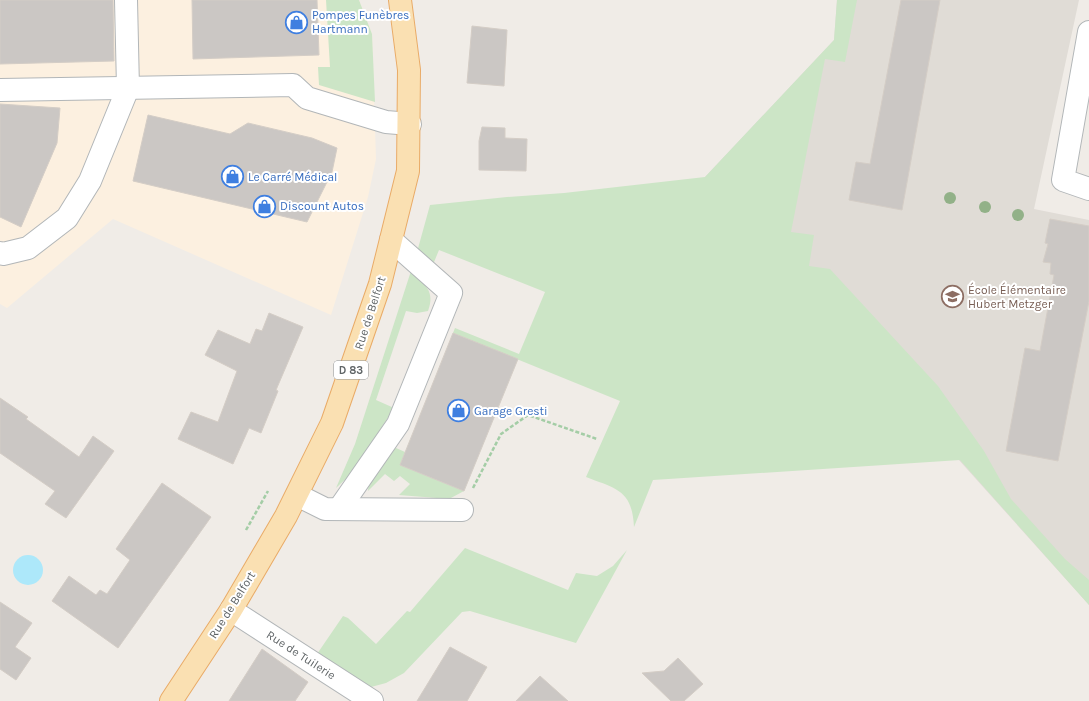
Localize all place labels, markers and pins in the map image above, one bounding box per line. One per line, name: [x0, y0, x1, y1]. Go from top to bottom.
place label: Pompes Funèbres Hartmann: [312, 8, 409, 36]
shop icon: Pompes Funèbres Hartmann: [284, 9, 310, 35]
shop icon: Le Carré Médical: [219, 164, 245, 190]
place label: Le Carré Médical: [248, 170, 337, 184]
shop icon: Discount Autos: [251, 193, 277, 219]
place label: Discount Autos: [280, 199, 364, 213]
place label: École Élémentaire Hubert Metzger: [968, 282, 1066, 311]
school or university icon: École Élémentaire Hubert Metzger: [940, 284, 966, 310]
shop icon: Garage Gresti: [446, 398, 472, 424]
place label: Garage Gresti: [474, 404, 548, 418]

